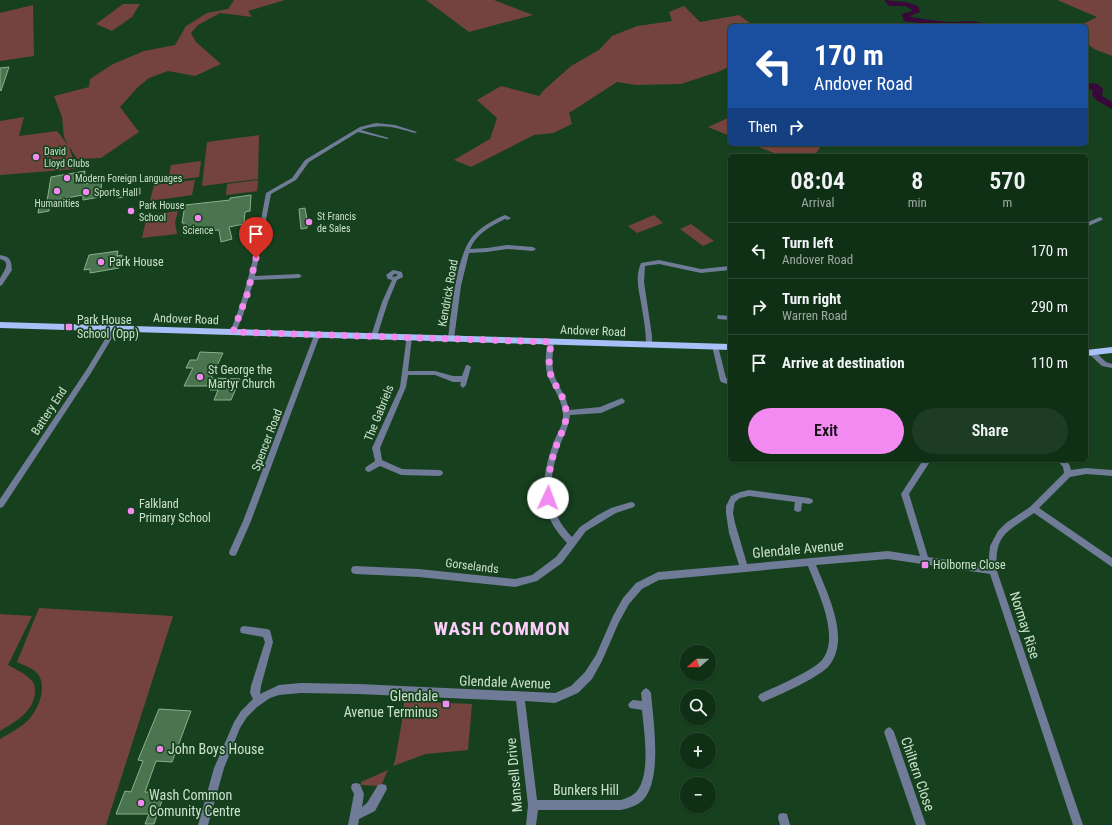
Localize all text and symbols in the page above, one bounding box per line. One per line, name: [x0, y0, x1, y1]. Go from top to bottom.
text: 170 m: [814, 39, 884, 72]
icon: left: [748, 40, 800, 92]
text: Andover Road: [814, 73, 913, 94]
icon: right: [785, 116, 807, 138]
text: Then: [748, 118, 777, 136]
place label: David Lloyd Clubs: [44, 146, 90, 169]
marker: David Lloyd Clubs: [31, 152, 41, 162]
text: 08:04: [791, 167, 845, 195]
text: 8: [911, 167, 923, 195]
text: 570: [989, 167, 1025, 195]
marker: Modern Foreign Languages: [62, 173, 72, 183]
place label: Modern Foreign Languages: [75, 173, 183, 184]
marker: Humanities: [52, 186, 62, 196]
marker: Sports Hall: [81, 187, 91, 197]
place label: Sports Hall: [94, 187, 138, 198]
text: Arrival: [801, 195, 834, 210]
text: min: [908, 195, 927, 210]
text: m: [1002, 195, 1012, 210]
place label: Humanities: [35, 198, 80, 209]
place label: Park House School: [139, 200, 185, 223]
marker: Park House School: [126, 206, 136, 216]
place label: St Francis de Sales: [317, 211, 357, 234]
marker: Science: [193, 213, 203, 223]
pin: [239, 217, 273, 258]
marker: St Francis de Sales: [304, 217, 314, 227]
icon: arrive: [245, 223, 267, 245]
place label: Science: [183, 225, 214, 236]
text: Turn left: [782, 234, 833, 252]
icon: left: [748, 240, 770, 262]
text: 170 m: [1031, 242, 1068, 260]
text: Andover Road: [782, 252, 853, 267]
place label: Park House: [109, 255, 164, 269]
marker: Park House: [96, 257, 106, 267]
street label: Kendrick Road: [435, 258, 461, 328]
text: Turn right: [782, 290, 841, 308]
icon: right: [748, 296, 770, 318]
text: 290 m: [1031, 298, 1068, 316]
text: Warren Road: [782, 308, 847, 323]
street label: Andover Road: [153, 311, 219, 327]
place label: Park House School (Opp): [77, 313, 139, 341]
marker: Park House School (Opp): [64, 322, 74, 332]
street label: Andover Road: [560, 323, 626, 339]
icon: arrive: [748, 352, 770, 374]
text: Arrive at destination: [782, 354, 905, 372]
text: 110 m: [1031, 354, 1068, 372]
place label: St George the Martyr Church: [208, 363, 275, 391]
marker: St George the Martyr Church: [195, 372, 205, 382]
street label: The Gabriels: [361, 383, 397, 443]
street label: Battery End: [28, 384, 70, 438]
street label: Spencer Road: [249, 407, 285, 473]
button: Exit: [748, 408, 904, 454]
button: Share: [912, 408, 1068, 454]
position arrow: [527, 477, 569, 519]
place label: Falkland Primary School: [139, 497, 211, 525]
marker: Falkland Primary School: [126, 506, 136, 516]
street label: Glendale Avenue: [752, 537, 845, 561]
street label: Gorselands: [445, 556, 499, 576]
place label: Holborne Close: [933, 558, 1006, 572]
marker: Holborne Close: [920, 560, 930, 570]
street label: Normay Rise: [1007, 589, 1044, 661]
district label: WASH COMMON: [434, 617, 570, 640]
north arrow: [680, 645, 716, 681]
map controls: [680, 645, 716, 813]
street label: Glendale Avenue: [459, 672, 552, 692]
place label: Glendale Avenue Terminus: [344, 688, 438, 720]
button: search: [680, 689, 716, 725]
marker: Glendale Avenue Terminus: [441, 699, 451, 709]
button: +: [680, 733, 716, 769]
street label: Chiltern Close: [898, 735, 938, 814]
street label: Mansell Drive: [503, 737, 525, 813]
place label: John Boys House: [168, 741, 264, 757]
marker: John Boys House: [155, 744, 165, 754]
button: −: [680, 777, 716, 813]
street label: Bunkers Hill: [553, 782, 619, 798]
place label: Wash Common Comunity Centre: [149, 787, 241, 819]
marker: Wash Common Comunity Centre: [136, 798, 146, 808]

